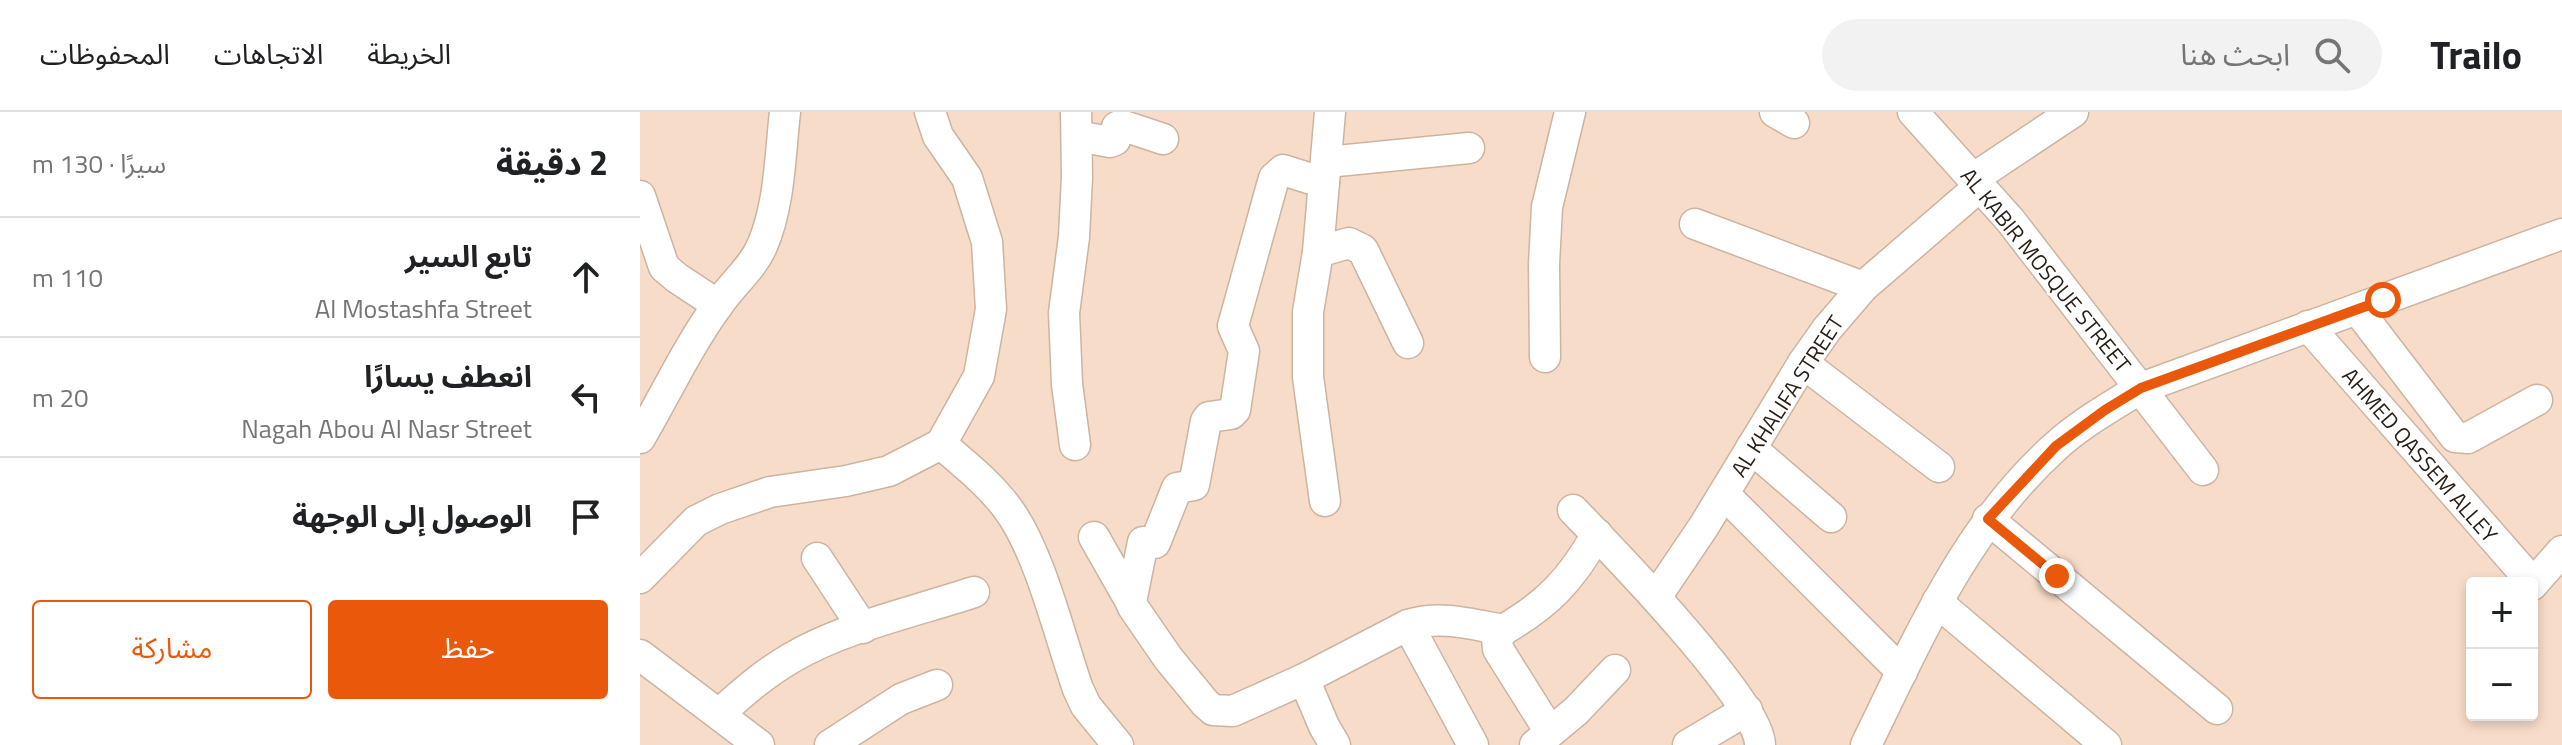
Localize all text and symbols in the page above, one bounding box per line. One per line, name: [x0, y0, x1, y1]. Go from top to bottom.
search box: [1822, 19, 2382, 91]
text: Trailo: [2430, 26, 2522, 84]
text: ابحث هنا: [2180, 31, 2290, 77]
text: المحفوظات: [40, 32, 170, 75]
text: الاتجاهات: [214, 32, 323, 75]
text: الخريطة: [367, 32, 451, 75]
icon: search: [2310, 33, 2354, 77]
text: 2 دقيقة: [496, 136, 608, 188]
text: سيرًا · 130 m: [32, 144, 166, 183]
street label: AL KABIR MOSQUE STREET: [1953, 160, 2140, 380]
text: تابع السير: [405, 233, 532, 279]
icon: ahead: [564, 255, 608, 299]
text: 110 m: [32, 258, 103, 297]
route start: [2365, 282, 2401, 318]
text: Al Mostashfa Street: [315, 289, 532, 328]
street label: AL KHALIFA STREET: [1722, 308, 1852, 484]
text: انعطف يسارًا: [364, 353, 532, 399]
street label: AHMED QASSEM ALLEY: [2334, 360, 2506, 550]
icon: left: [564, 375, 608, 419]
text: 20 m: [32, 378, 89, 417]
text: Nagah Abou Al Nasr Street: [241, 409, 532, 448]
text: الوصول إلى الوجهة: [292, 493, 532, 539]
icon: arrive: [564, 495, 608, 539]
route end: [2039, 558, 2075, 594]
map controls: [2466, 577, 2538, 721]
button: +: [2466, 577, 2538, 649]
button: مشاركة: [32, 600, 312, 699]
button: حفظ: [328, 600, 608, 699]
button: −: [2466, 649, 2538, 721]

